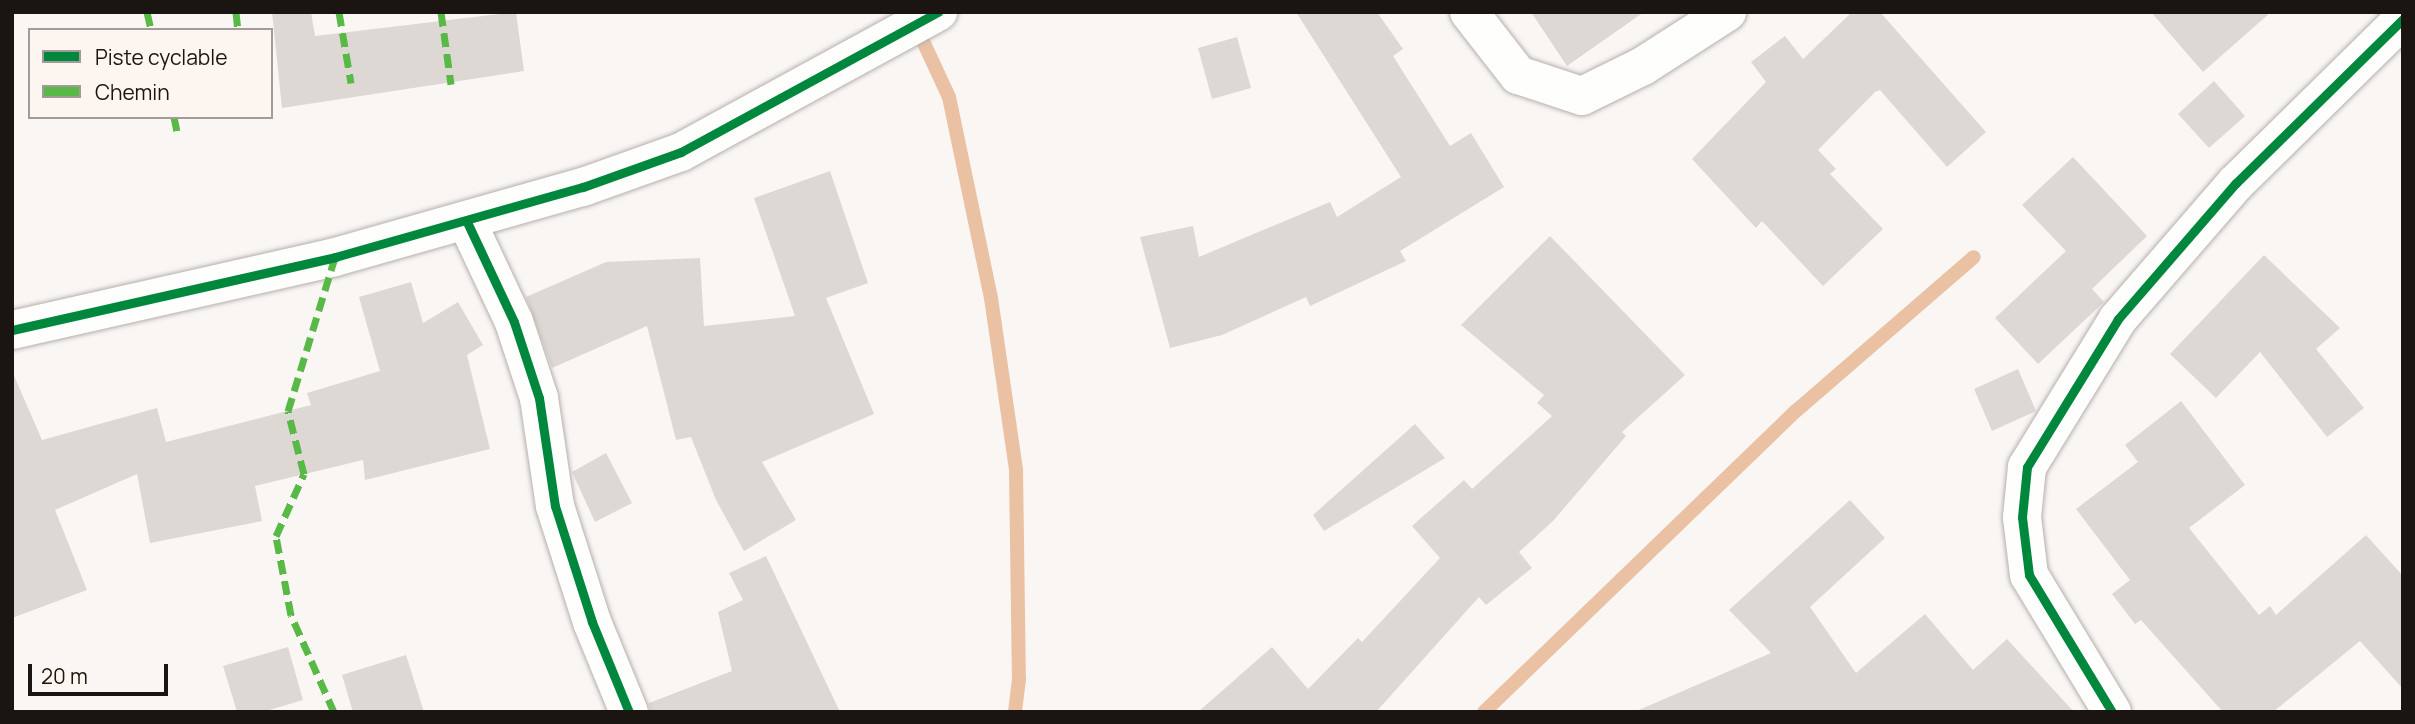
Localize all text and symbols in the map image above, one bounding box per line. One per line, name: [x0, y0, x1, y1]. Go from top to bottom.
legend: [28, 28, 273, 119]
text: Piste cyclable: [95, 43, 227, 71]
text: Chemin: [95, 78, 170, 106]
scale bar: [32, 650, 172, 694]
text: 20 m: [41, 662, 88, 690]

